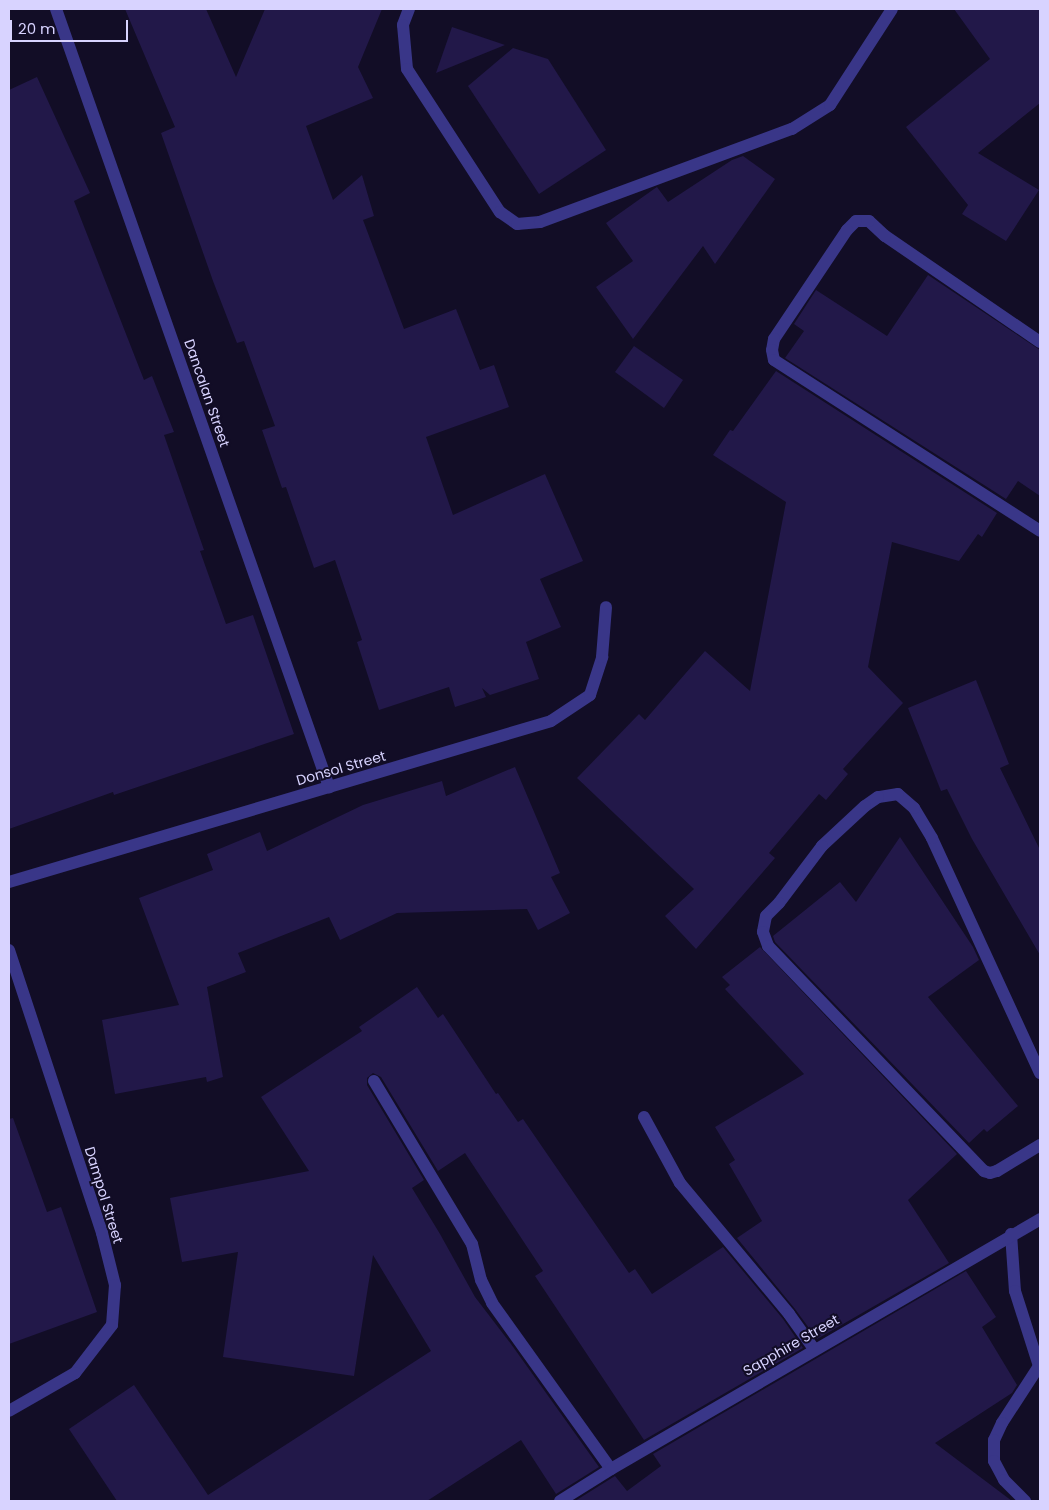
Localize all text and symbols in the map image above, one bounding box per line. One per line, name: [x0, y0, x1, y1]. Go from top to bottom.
scale bar: [12, 10, 130, 42]
text: 20 m: [18, 18, 56, 39]
street label: Dancalan Street: [181, 337, 233, 449]
street label: Donsol Street: [294, 747, 388, 789]
street label: Dampol Street: [81, 1145, 127, 1245]
street label: Sapphire Street: [740, 1311, 842, 1379]

